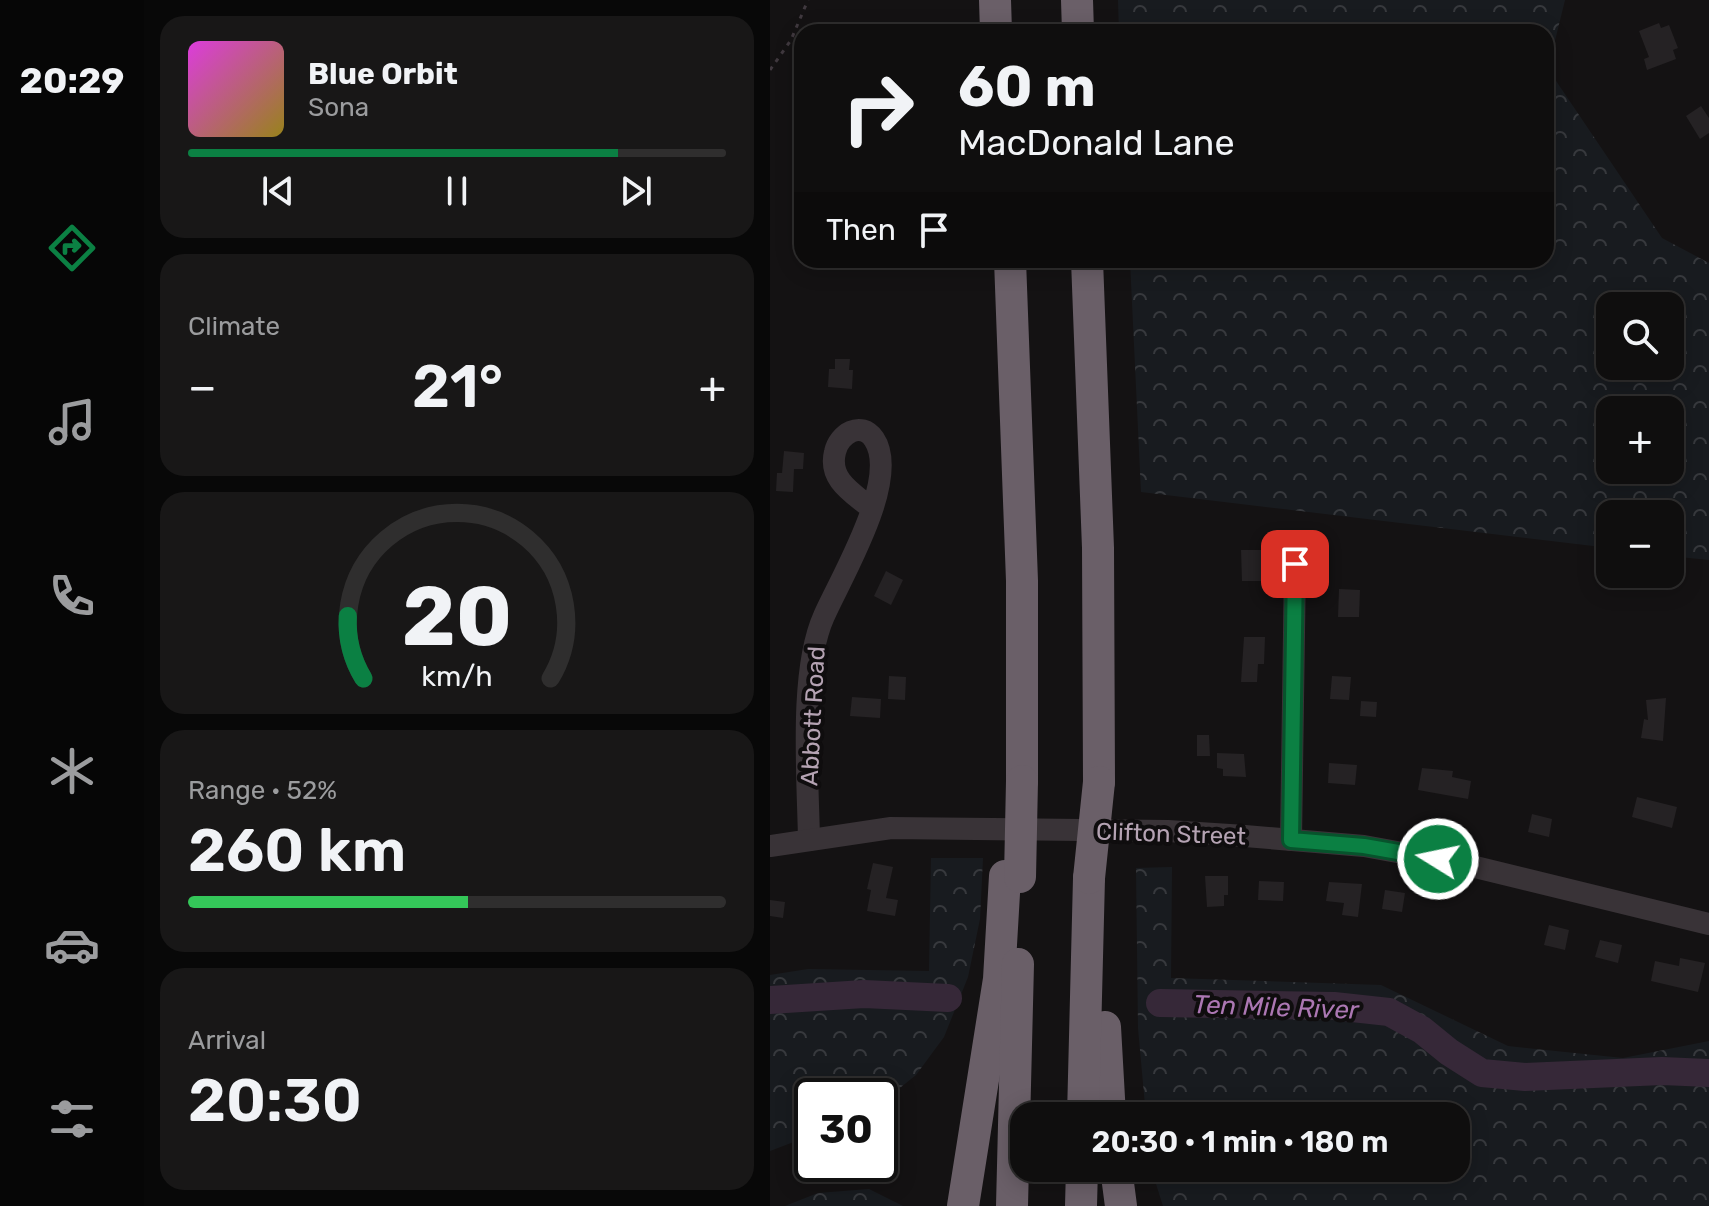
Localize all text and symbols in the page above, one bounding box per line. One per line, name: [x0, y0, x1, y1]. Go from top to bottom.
text: 60 m: [958, 54, 1096, 120]
text: Blue Orbit: [308, 56, 458, 92]
icon: right: [826, 56, 930, 160]
text: 20:29: [20, 59, 124, 102]
text: Sona: [308, 92, 369, 123]
text: MacDonald Lane: [958, 121, 1235, 164]
icon: previous: [256, 169, 300, 213]
icon: pause: [435, 169, 479, 213]
icon: next: [614, 169, 658, 213]
icon: arrive: [912, 208, 956, 252]
text: Then: [826, 212, 896, 248]
icon: directions: [44, 220, 100, 276]
map controls: [1596, 292, 1684, 588]
button: search: [1596, 292, 1684, 380]
text: Climate: [188, 311, 280, 342]
text: 21°: [412, 351, 503, 422]
text: −: [188, 361, 217, 413]
text: +: [699, 361, 726, 413]
icon: music: [44, 394, 100, 450]
button: +: [1596, 396, 1684, 484]
button: −: [1596, 500, 1684, 588]
pin: [1261, 530, 1329, 598]
icon: arrive: [1273, 542, 1317, 586]
text: 20: [402, 567, 512, 666]
icon: phone: [44, 568, 100, 624]
street label: Abbott Road: [795, 645, 831, 787]
text: km/h: [421, 659, 493, 693]
icon: climate: [44, 743, 100, 799]
text: Range · 52%: [188, 775, 337, 806]
text: 260 km: [188, 815, 406, 886]
street label: Clifton Street: [1096, 817, 1246, 851]
position arrow: [1396, 817, 1480, 901]
icon: car: [44, 917, 100, 973]
water label: Ten Mile River: [1193, 989, 1360, 1026]
text: Arrival: [188, 1025, 266, 1056]
text: 20:30: [188, 1065, 362, 1136]
speed limit sign: 30: [794, 1078, 898, 1182]
icon: filters: [44, 1091, 100, 1147]
text: 20:30 · 1 min · 180 m: [1092, 1124, 1389, 1160]

